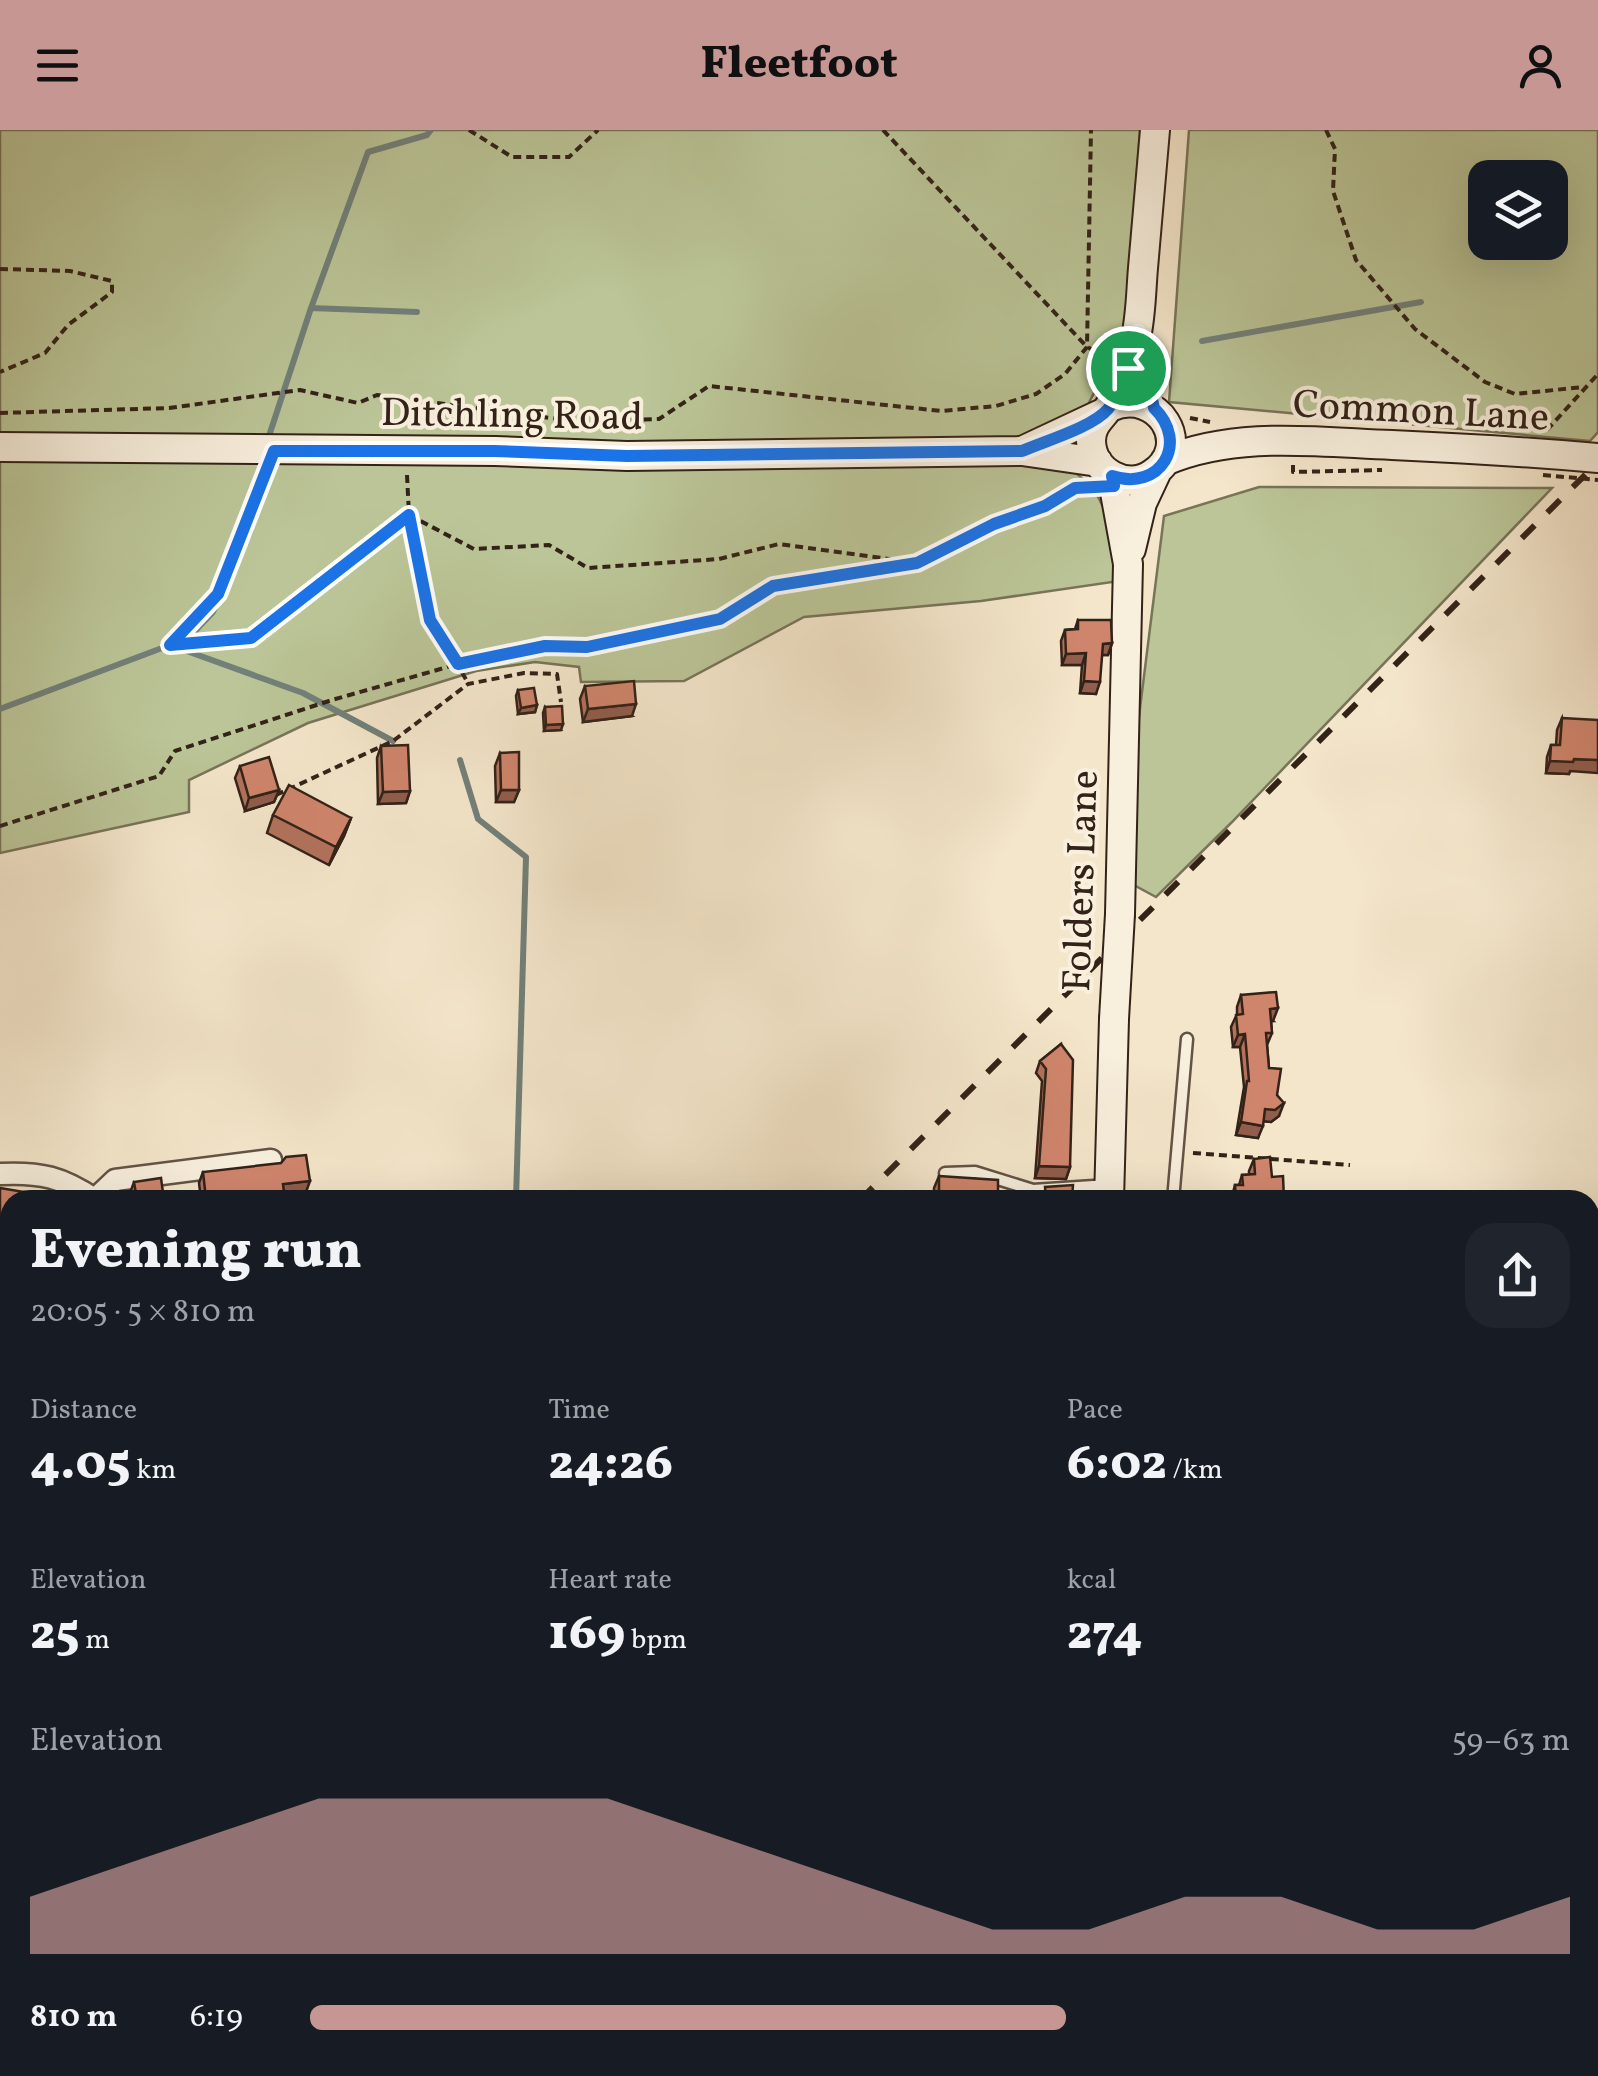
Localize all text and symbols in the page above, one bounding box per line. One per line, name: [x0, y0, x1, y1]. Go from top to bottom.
text: Fleetfoot: [700, 34, 898, 97]
icon: menu: [30, 38, 85, 93]
icon: person: [1513, 38, 1568, 93]
map controls: [1468, 160, 1568, 260]
button: layers: [1468, 160, 1568, 260]
pin: [1086, 326, 1171, 411]
icon: arrive: [1101, 341, 1156, 396]
street label: Common Lane: [1291, 378, 1550, 448]
street label: Ditchling Road: [380, 387, 644, 447]
street label: Folders Lane: [1051, 769, 1115, 993]
text: Evening run: [30, 1215, 362, 1291]
button: share: [1465, 1223, 1570, 1328]
text: 20:05 · 5 × 810 m: [30, 1291, 255, 1335]
text: Distance: [30, 1391, 137, 1430]
text: Time: [548, 1391, 610, 1430]
text: Pace: [1067, 1391, 1123, 1430]
text: 4.05: [30, 1430, 131, 1500]
text: 24:26: [548, 1430, 673, 1500]
text: 6:02: [1067, 1430, 1167, 1500]
text: km: [131, 1451, 176, 1490]
text: /km: [1167, 1451, 1223, 1490]
text: Elevation: [30, 1561, 146, 1600]
text: Heart rate: [548, 1561, 672, 1600]
text: kcal: [1067, 1561, 1116, 1600]
text: 25: [30, 1600, 80, 1670]
text: 169: [548, 1600, 625, 1670]
text: 274: [1067, 1600, 1142, 1670]
text: m: [80, 1621, 110, 1660]
text: bpm: [625, 1621, 687, 1660]
text: Elevation: [30, 1720, 163, 1764]
text: 59–63 m: [1452, 1720, 1570, 1764]
text: 810 m: [30, 1996, 117, 2040]
text: 6:19: [190, 1996, 243, 2040]

